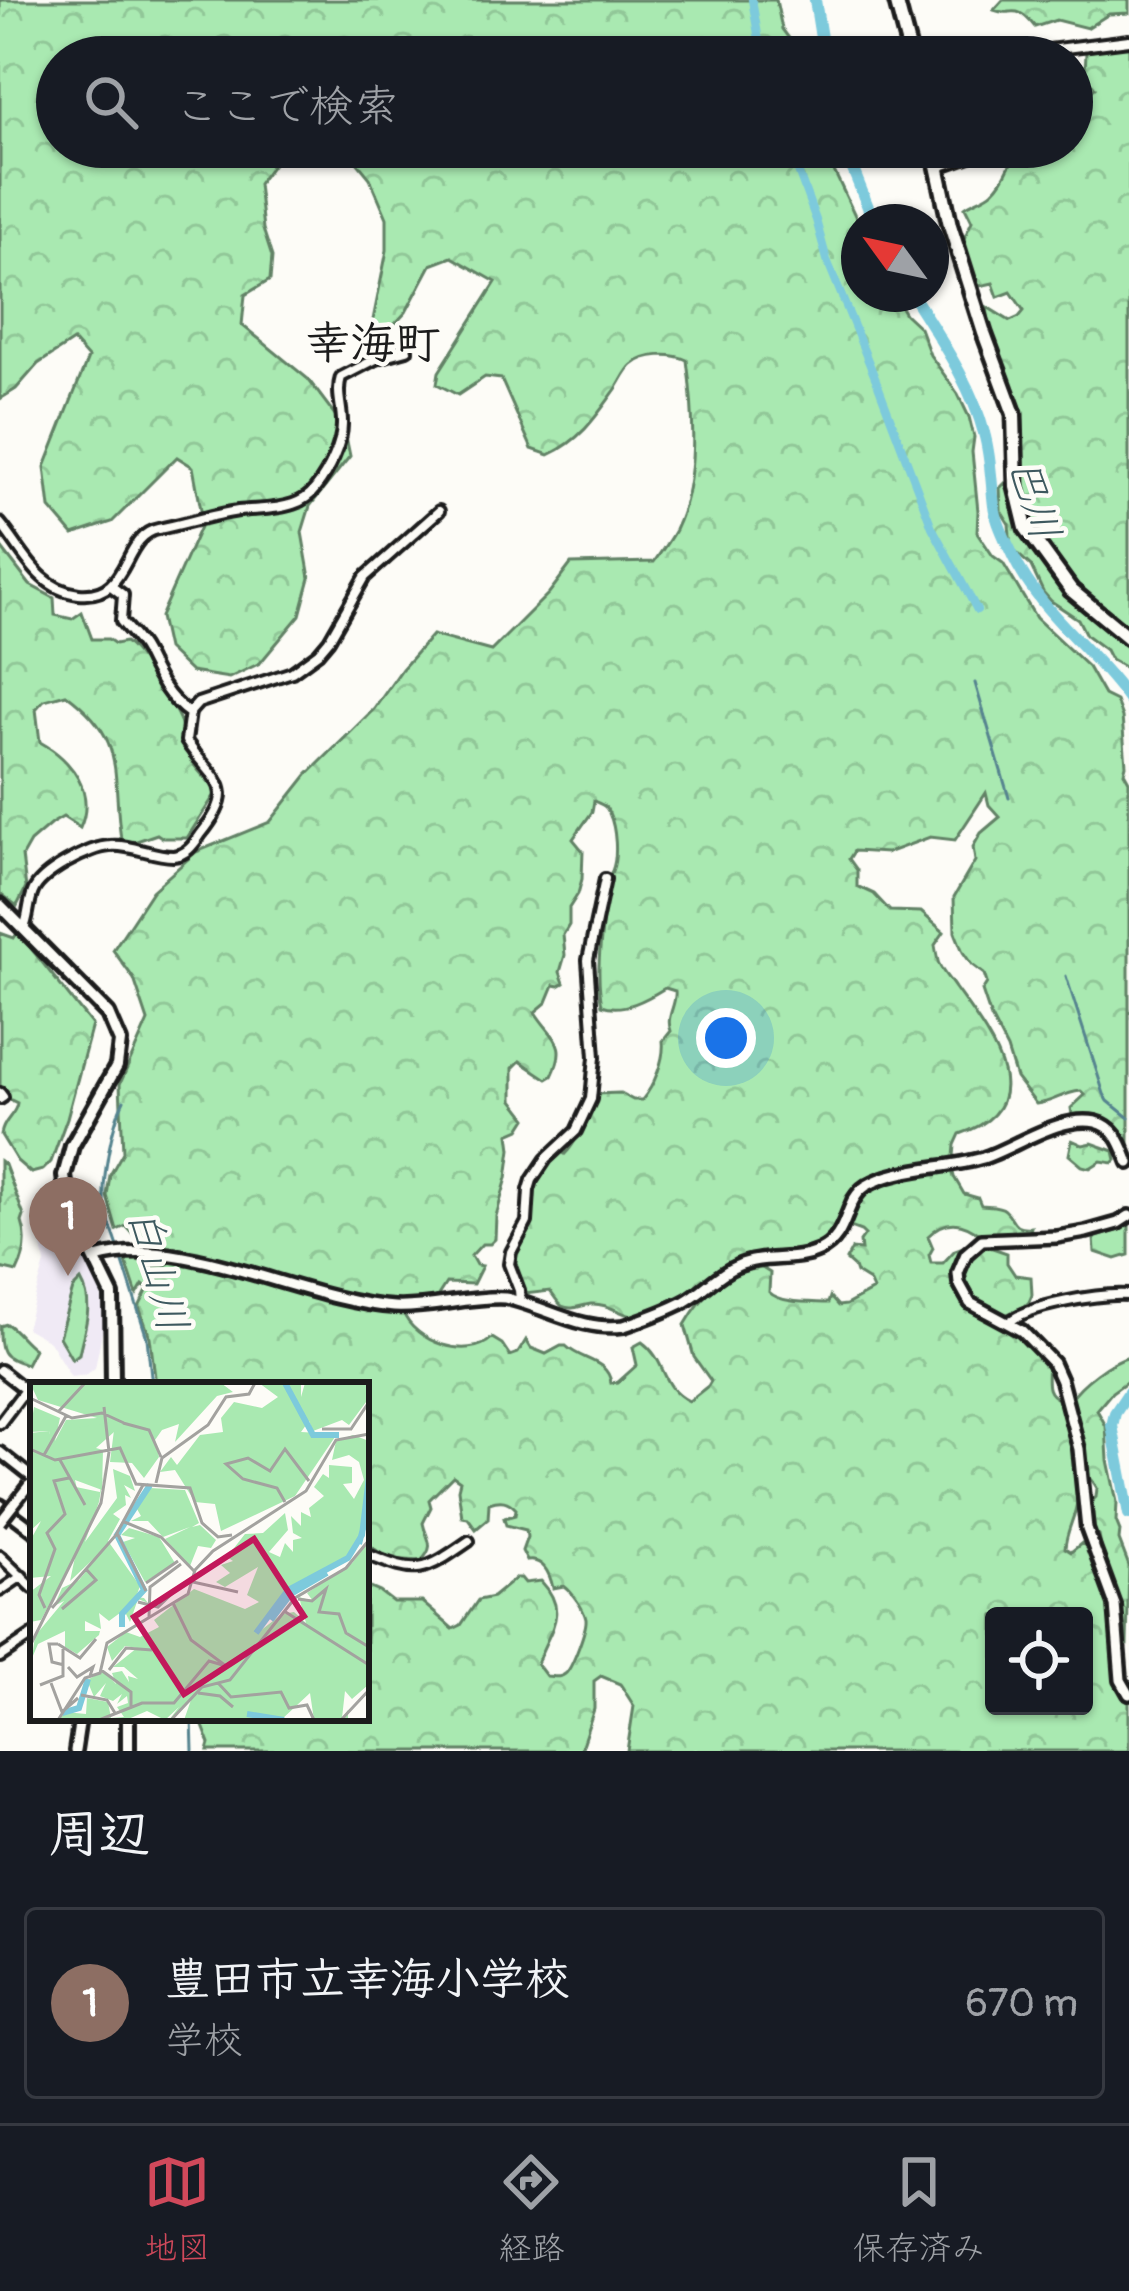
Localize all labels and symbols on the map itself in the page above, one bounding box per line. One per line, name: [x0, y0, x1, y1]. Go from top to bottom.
north arrow: [841, 204, 949, 312]
district label: 幸海町: [305, 316, 441, 372]
water label: 巴川: [997, 451, 1071, 547]
your location: [696, 1008, 756, 1068]
pin: 1: [29, 1177, 107, 1276]
water label: 白山川: [116, 1202, 198, 1338]
inset map: [30, 1382, 369, 1721]

